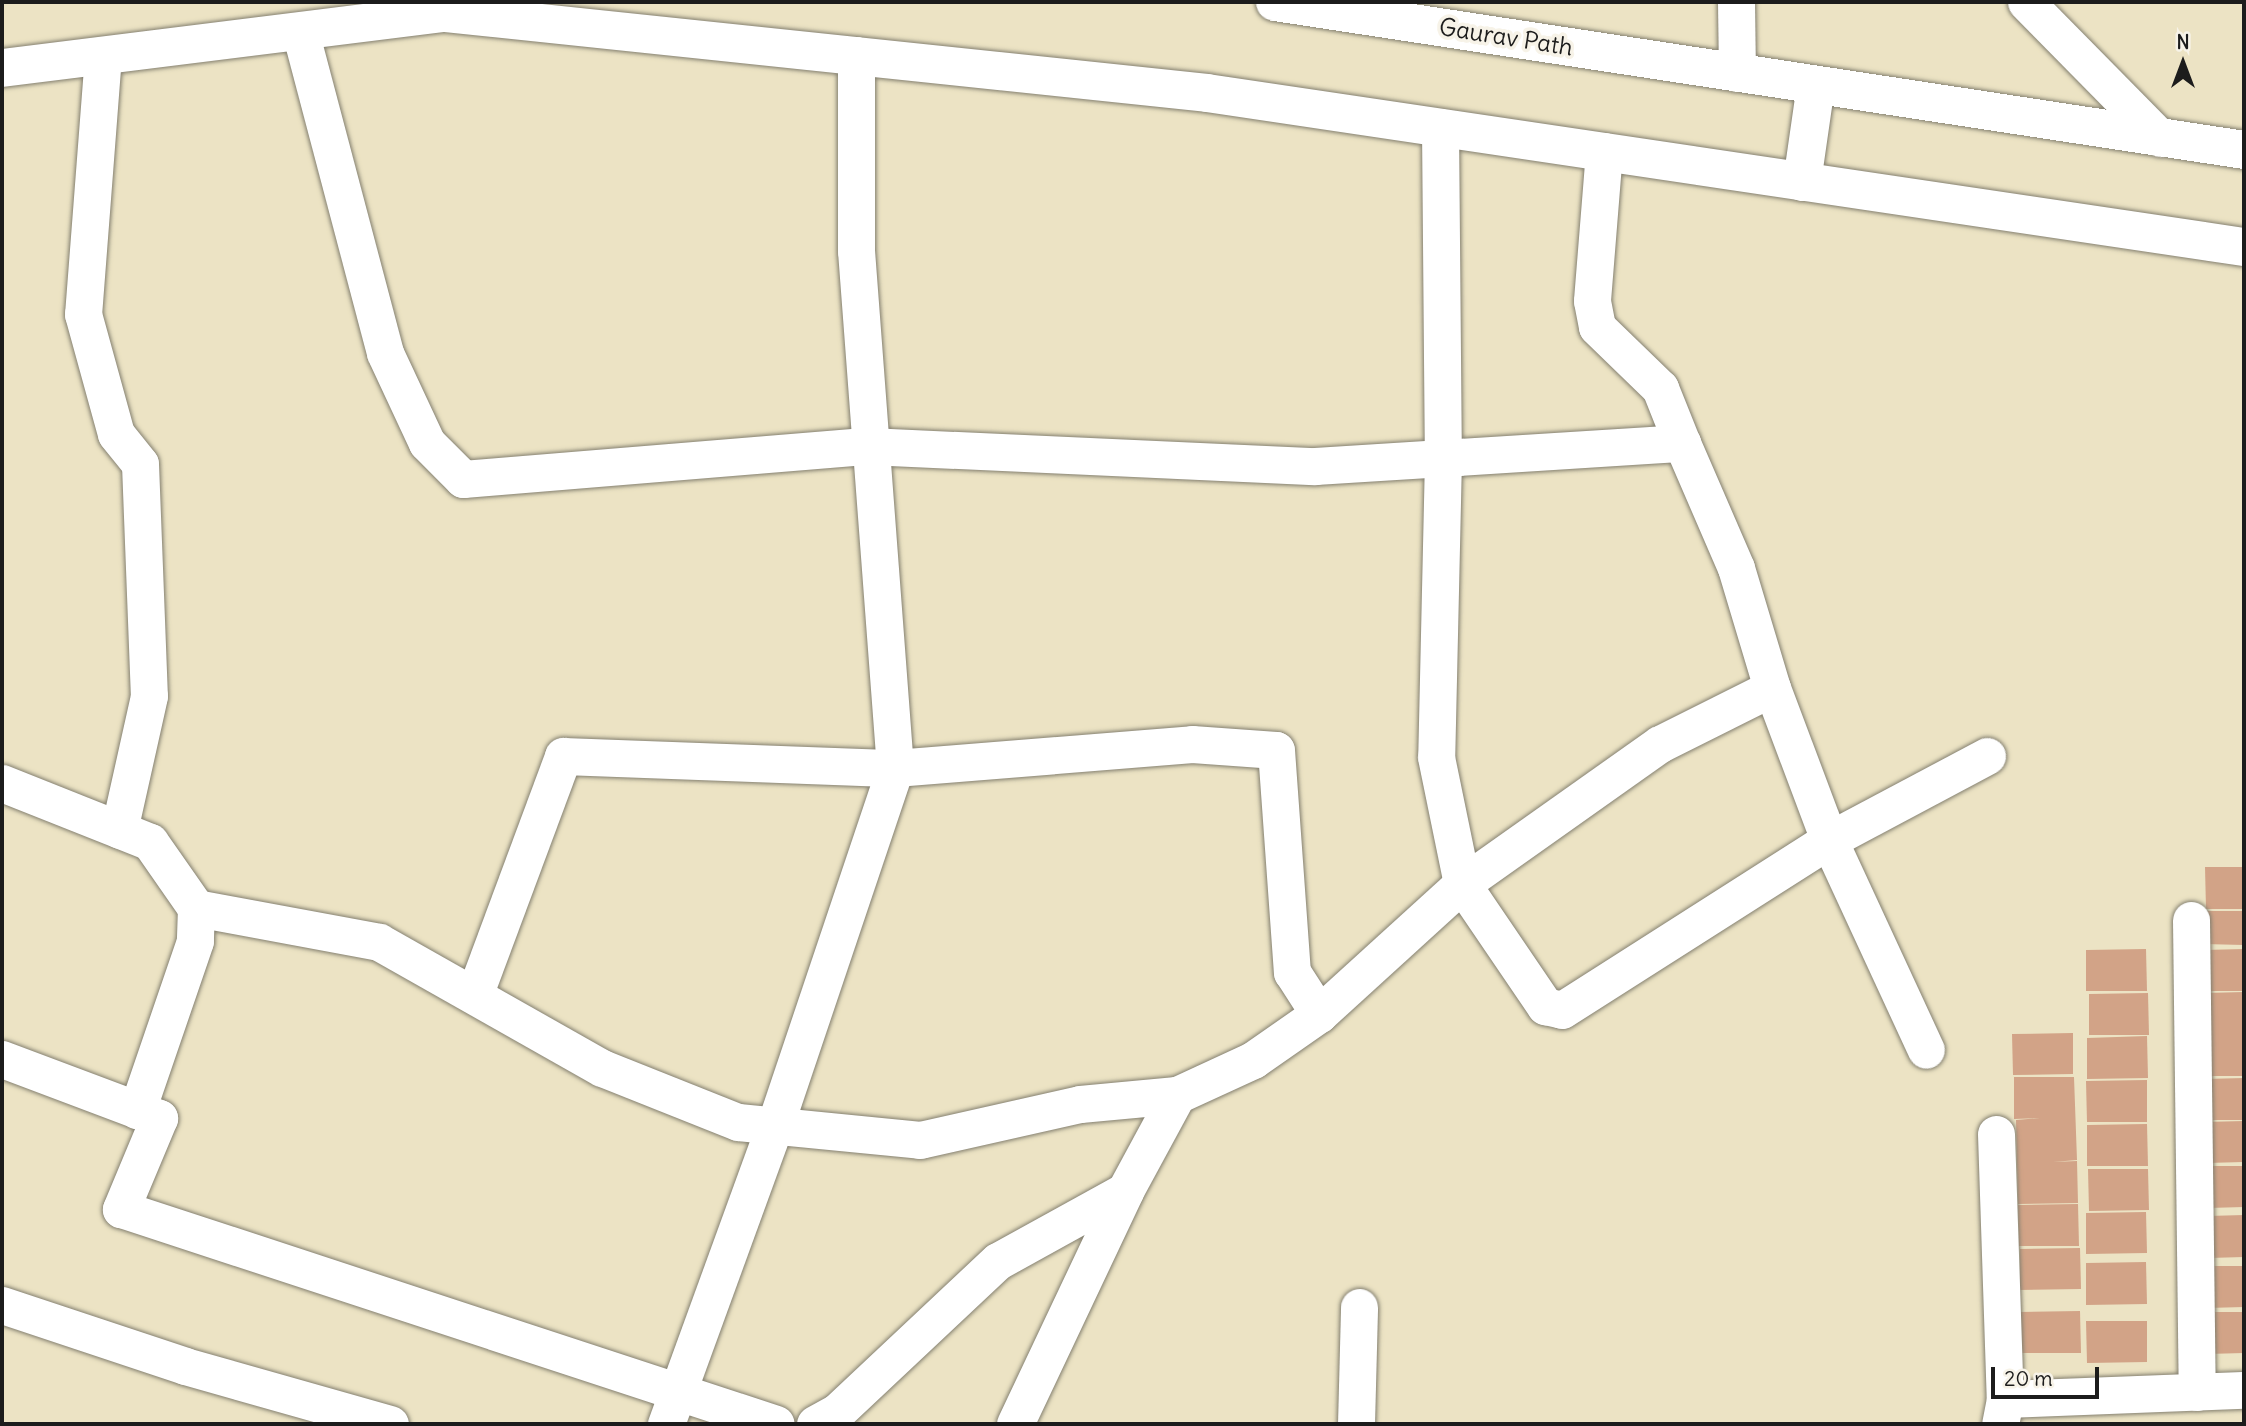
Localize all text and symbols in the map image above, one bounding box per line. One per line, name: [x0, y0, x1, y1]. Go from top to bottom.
street label: Gaurav Path: [1437, 12, 1575, 62]
north arrow: [2148, 28, 2218, 98]
text: N: [2176, 30, 2190, 54]
scale bar: [1994, 1352, 2102, 1396]
text: 20 m: [2004, 1365, 2053, 1392]

